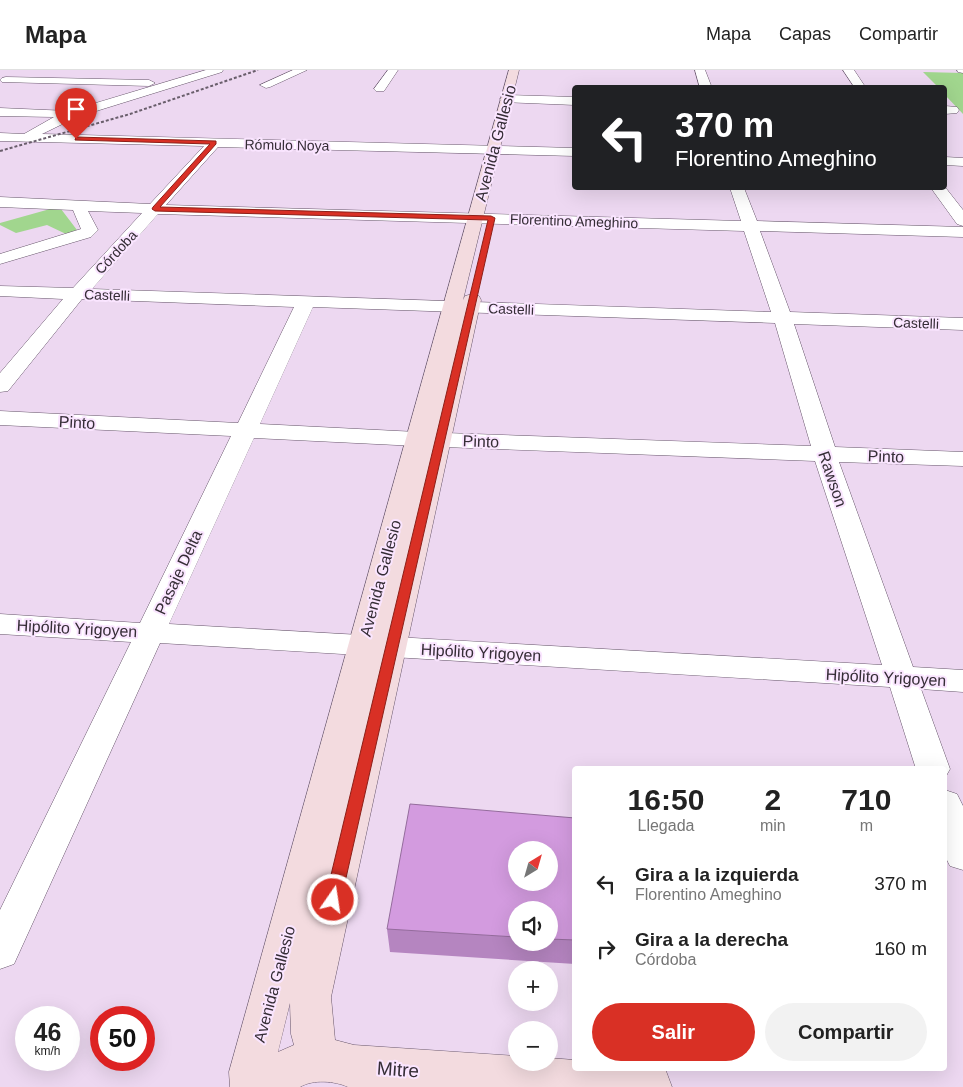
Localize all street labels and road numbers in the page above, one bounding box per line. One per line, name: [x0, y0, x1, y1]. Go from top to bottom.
street label: Avenida Gallesio: [472, 83, 519, 203]
street label: Rómulo Noya: [244, 136, 330, 154]
street label: Florentino Ameghino: [510, 211, 639, 231]
street label: Córdoba: [92, 227, 140, 277]
street label: Castelli: [84, 286, 130, 304]
street label: Castelli: [488, 300, 534, 318]
street label: Castelli: [893, 314, 939, 332]
street label: Pinto: [58, 413, 96, 432]
street label: Pinto: [462, 432, 500, 451]
street label: Pinto: [867, 447, 905, 466]
street label: Rawson: [815, 449, 850, 509]
street label: Avenida Gallesio: [357, 518, 404, 638]
street label: Pasaje Delta: [152, 527, 205, 617]
street label: Hipólito Yrigoyen: [16, 617, 138, 640]
street label: Hipólito Yrigoyen: [420, 641, 542, 664]
street label: Hipólito Yrigoyen: [825, 666, 947, 689]
street label: Avenida Gallesio: [251, 924, 298, 1044]
street label: Mitre: [376, 1058, 420, 1081]

